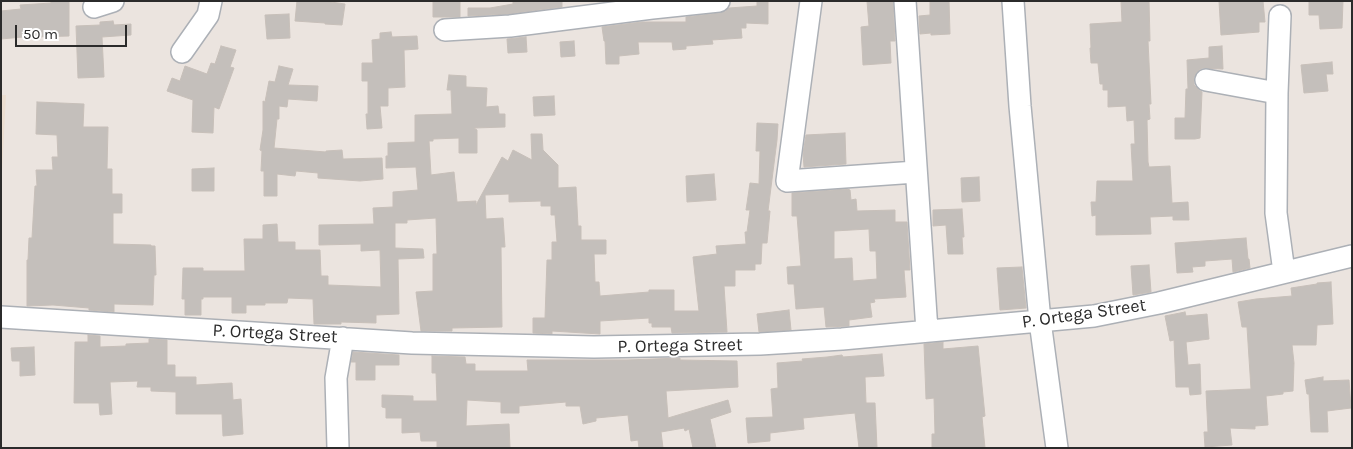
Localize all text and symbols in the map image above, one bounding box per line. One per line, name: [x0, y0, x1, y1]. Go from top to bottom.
scale bar: [18, 15, 130, 47]
text: 50 m: [23, 25, 58, 43]
street label: P. Ortega Street: [1020, 295, 1148, 333]
street label: P. Ortega Street: [212, 320, 338, 348]
street label: P. Ortega Street: [617, 334, 743, 358]

